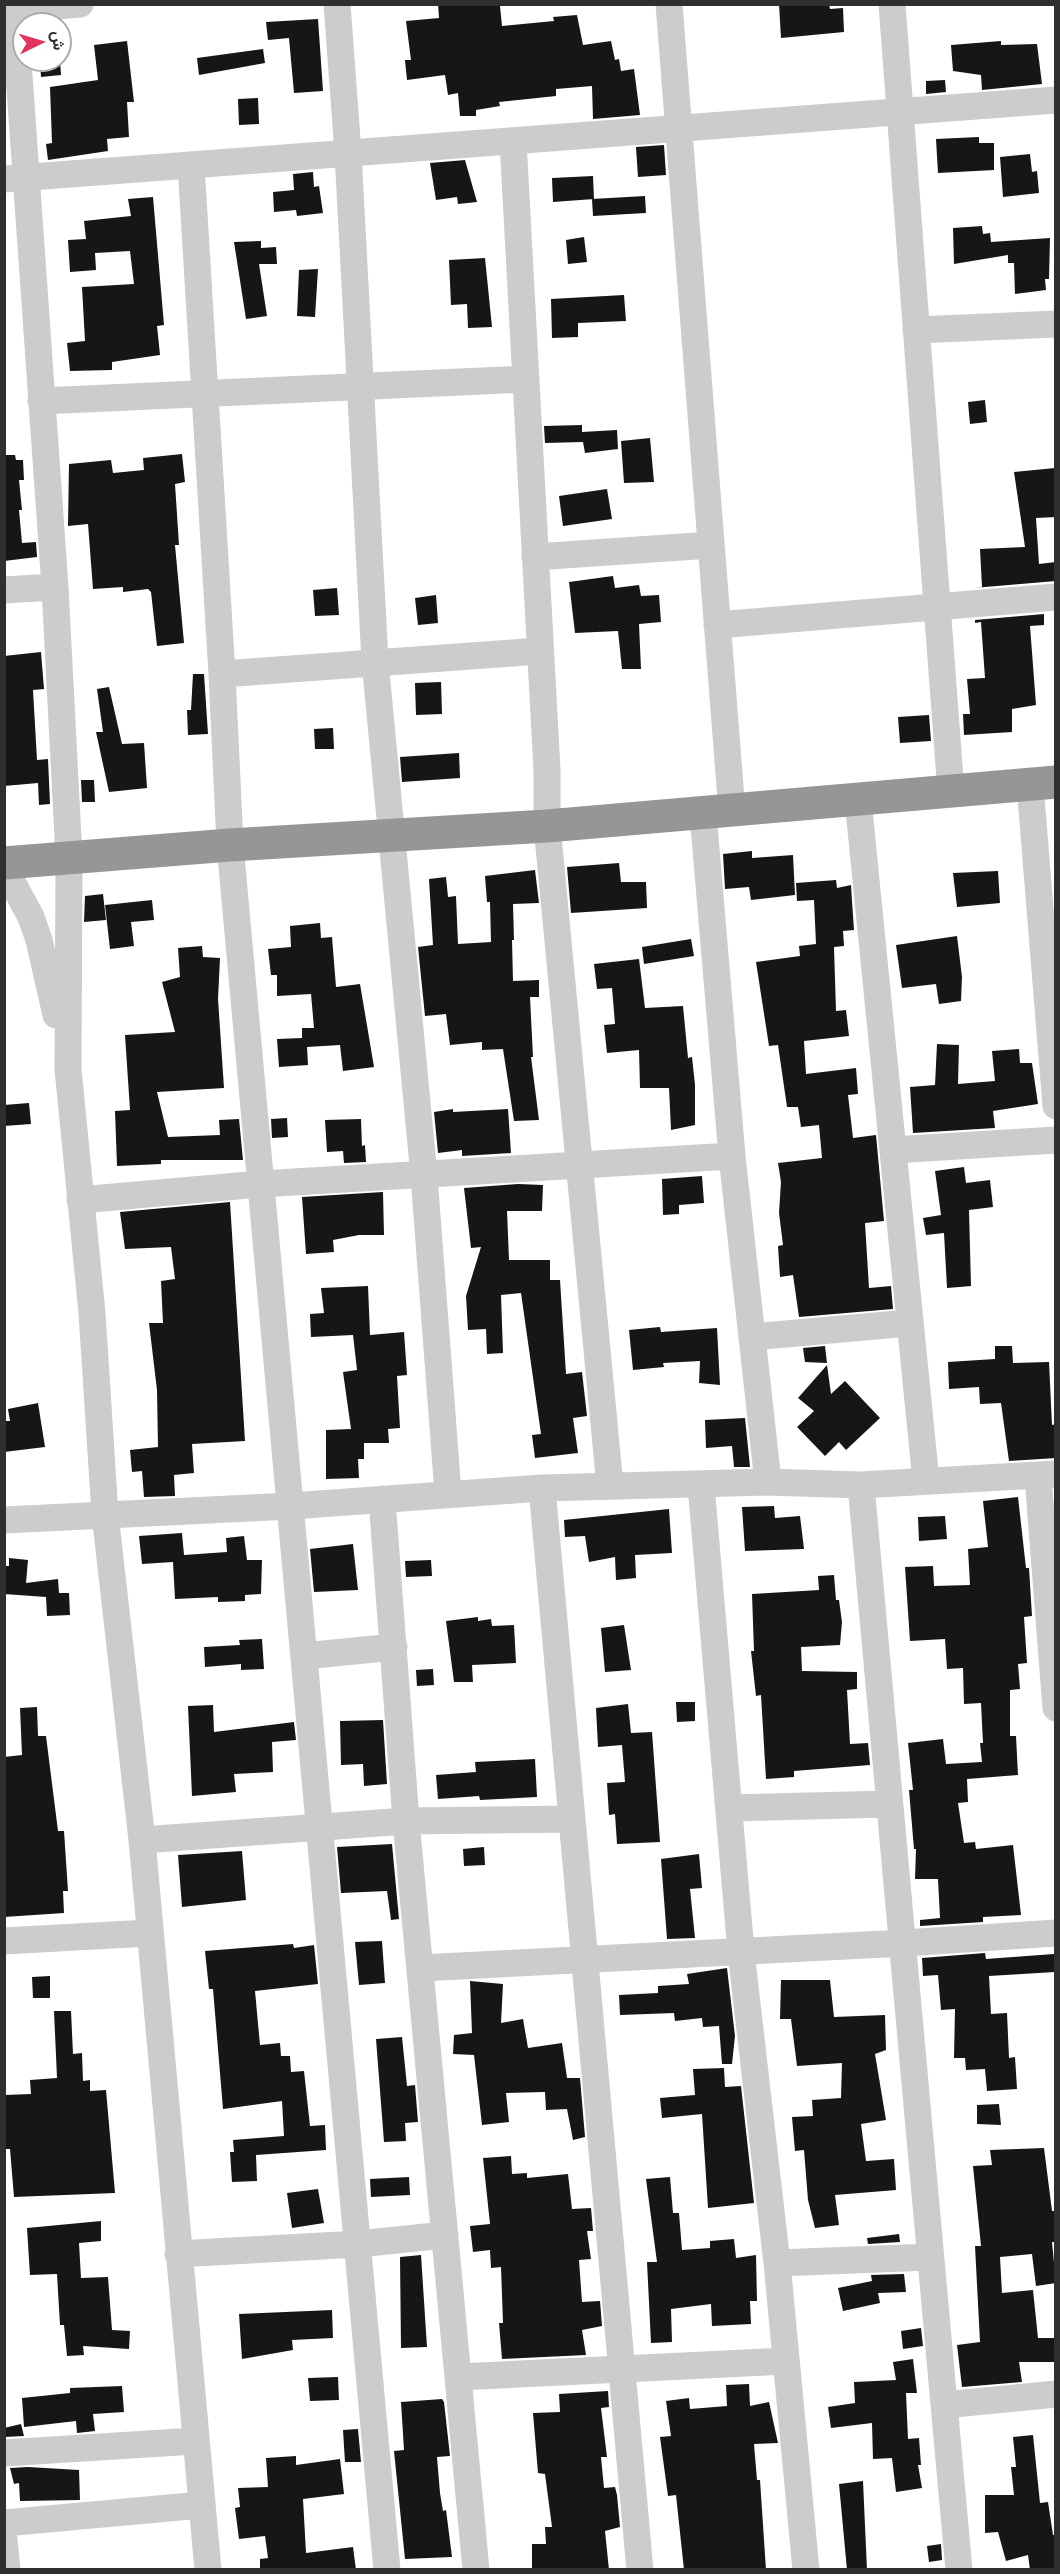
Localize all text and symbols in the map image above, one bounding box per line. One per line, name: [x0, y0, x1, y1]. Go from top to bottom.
north arrow: [12, 12, 72, 72]
text: ش: [48, 30, 69, 51]

